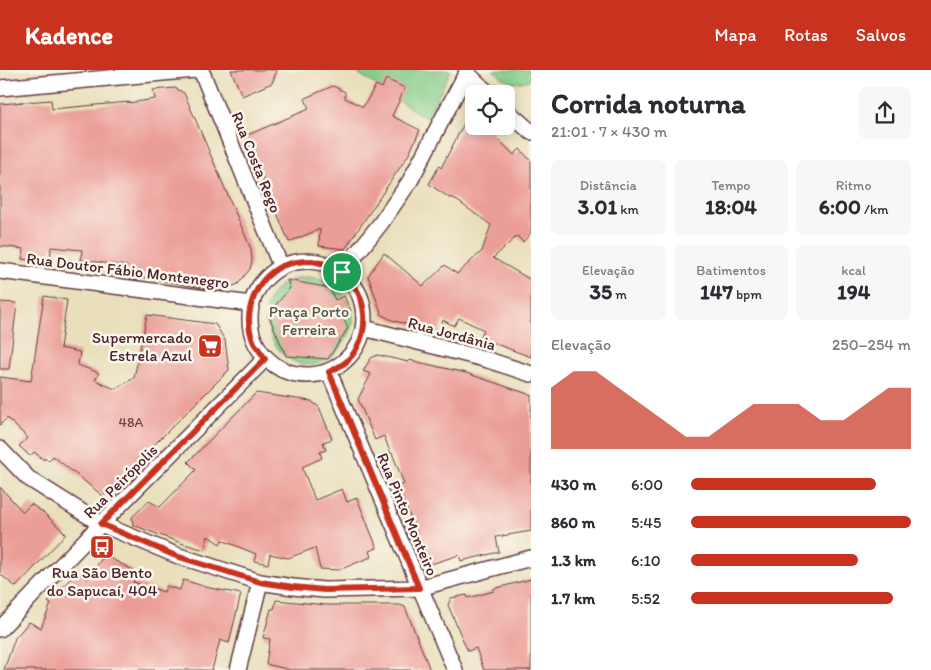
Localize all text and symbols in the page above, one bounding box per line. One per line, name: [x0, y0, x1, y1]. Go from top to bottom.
text: Kadence: [25, 21, 113, 50]
text: Mapa: [714, 24, 756, 46]
text: Rotas: [784, 24, 828, 46]
text: Salvos: [856, 24, 906, 46]
map controls: [465, 85, 515, 135]
button: locate: [465, 85, 515, 135]
text: Corrida noturna: [551, 86, 746, 120]
button: share: [859, 87, 911, 139]
street label: Rua Costa Rego: [228, 109, 285, 215]
text: 21:01 · 7 × 430 m: [551, 122, 667, 141]
text: Distância: [580, 177, 637, 194]
text: Tempo: [712, 177, 750, 194]
text: Ritmo: [836, 177, 872, 194]
text: 3.01: [578, 194, 617, 219]
text: 18:04: [705, 194, 757, 219]
text: 6:00: [819, 194, 861, 219]
text: km: [617, 201, 639, 218]
text: /km: [861, 201, 889, 218]
street label: Rua Doutor Fábio Montenegro: [26, 249, 230, 292]
pin: [321, 251, 363, 293]
icon: arrive: [328, 258, 356, 286]
text: Elevação: [582, 262, 635, 279]
text: Batimentos: [696, 262, 766, 279]
text: kcal: [841, 262, 866, 279]
text: 35: [590, 279, 612, 304]
text: 147: [700, 279, 733, 304]
text: 194: [837, 279, 870, 304]
text: m: [612, 286, 627, 303]
text: bpm: [733, 286, 762, 303]
park label: Praça Porto Ferreira: [269, 302, 349, 339]
street label: Rua Jordânia: [406, 313, 498, 354]
place label: Supermercado Estrela Azul: [92, 328, 192, 365]
supermarket icon: Supermercado Estrela Azul: [197, 333, 223, 359]
text: Elevação: [551, 335, 611, 354]
text: 250–254 m: [832, 335, 911, 354]
house number: 48A: [118, 414, 144, 431]
street label: Rua Peirópolis: [79, 440, 161, 522]
street label: Rua Pinto Monteiro: [373, 450, 442, 579]
text: 430 m: [551, 475, 596, 494]
text: 6:00: [631, 475, 663, 494]
text: 860 m: [551, 513, 595, 532]
text: 5:45: [631, 513, 661, 532]
bus stop icon: Rua São Bento do Sapucaí, 404: [89, 534, 115, 560]
text: 1.3 km: [551, 551, 596, 570]
text: 6:10: [631, 551, 661, 570]
place label: Rua São Bento do Sapucaí, 404: [47, 563, 158, 600]
text: 1.7 km: [551, 589, 595, 608]
text: 5:52: [631, 589, 660, 608]

